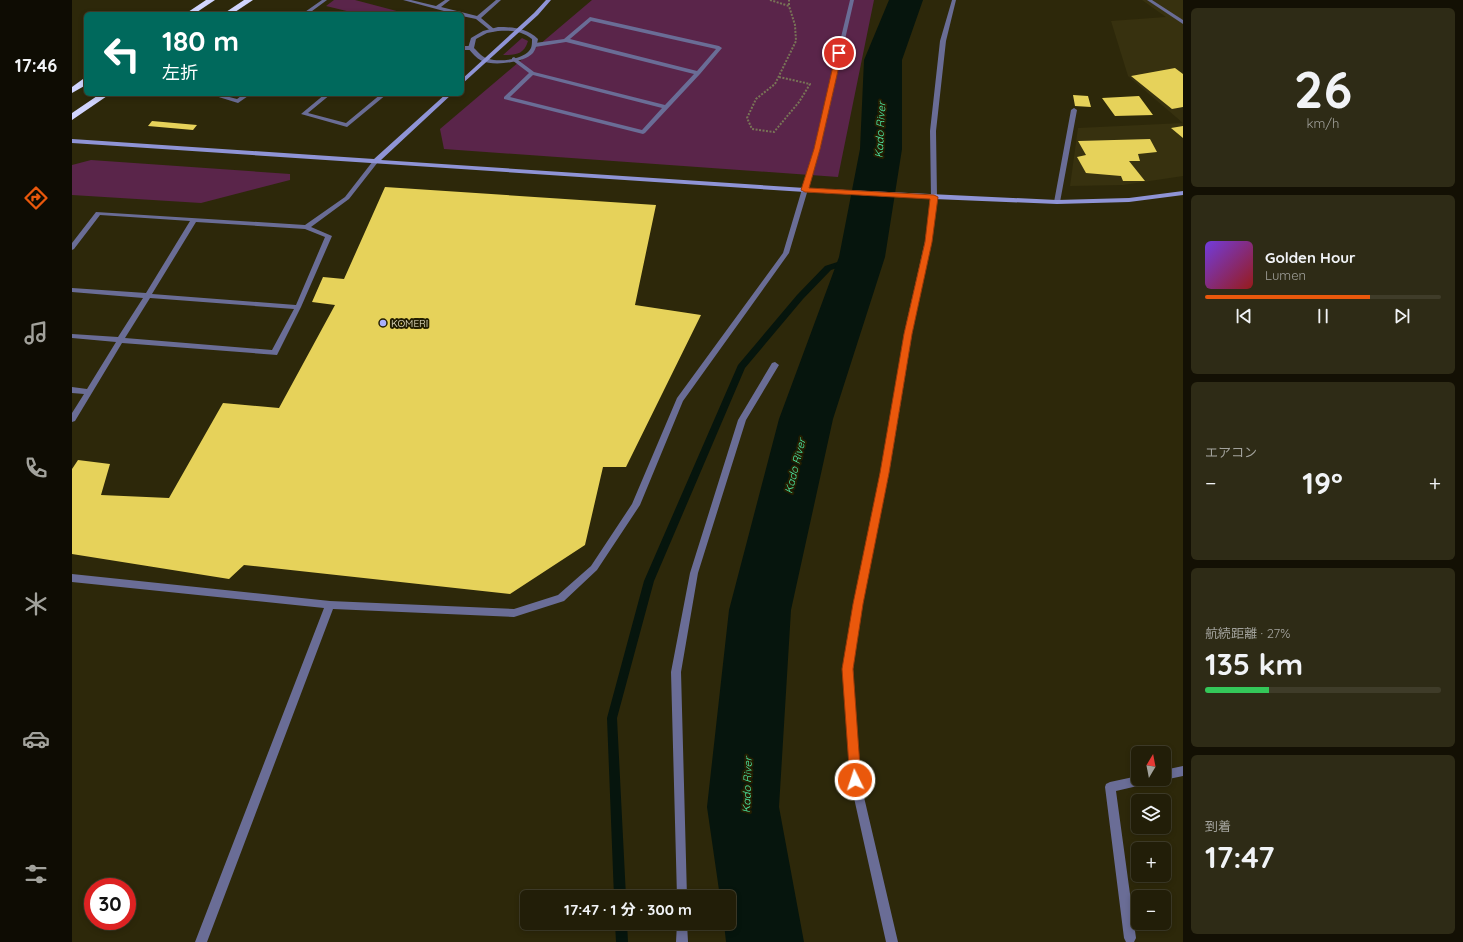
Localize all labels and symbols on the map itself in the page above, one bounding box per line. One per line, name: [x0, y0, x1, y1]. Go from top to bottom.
pin: [822, 36, 856, 70]
water label: Kado River: [872, 100, 889, 158]
place label: KOMERI: [391, 317, 428, 330]
marker: KOMERI: [378, 318, 388, 328]
water label: Kado River: [781, 435, 809, 495]
north arrow: [1131, 746, 1171, 786]
water label: Kado River: [739, 755, 755, 813]
position arrow: [834, 759, 876, 801]
speed limit sign: 30: [84, 878, 136, 930]

